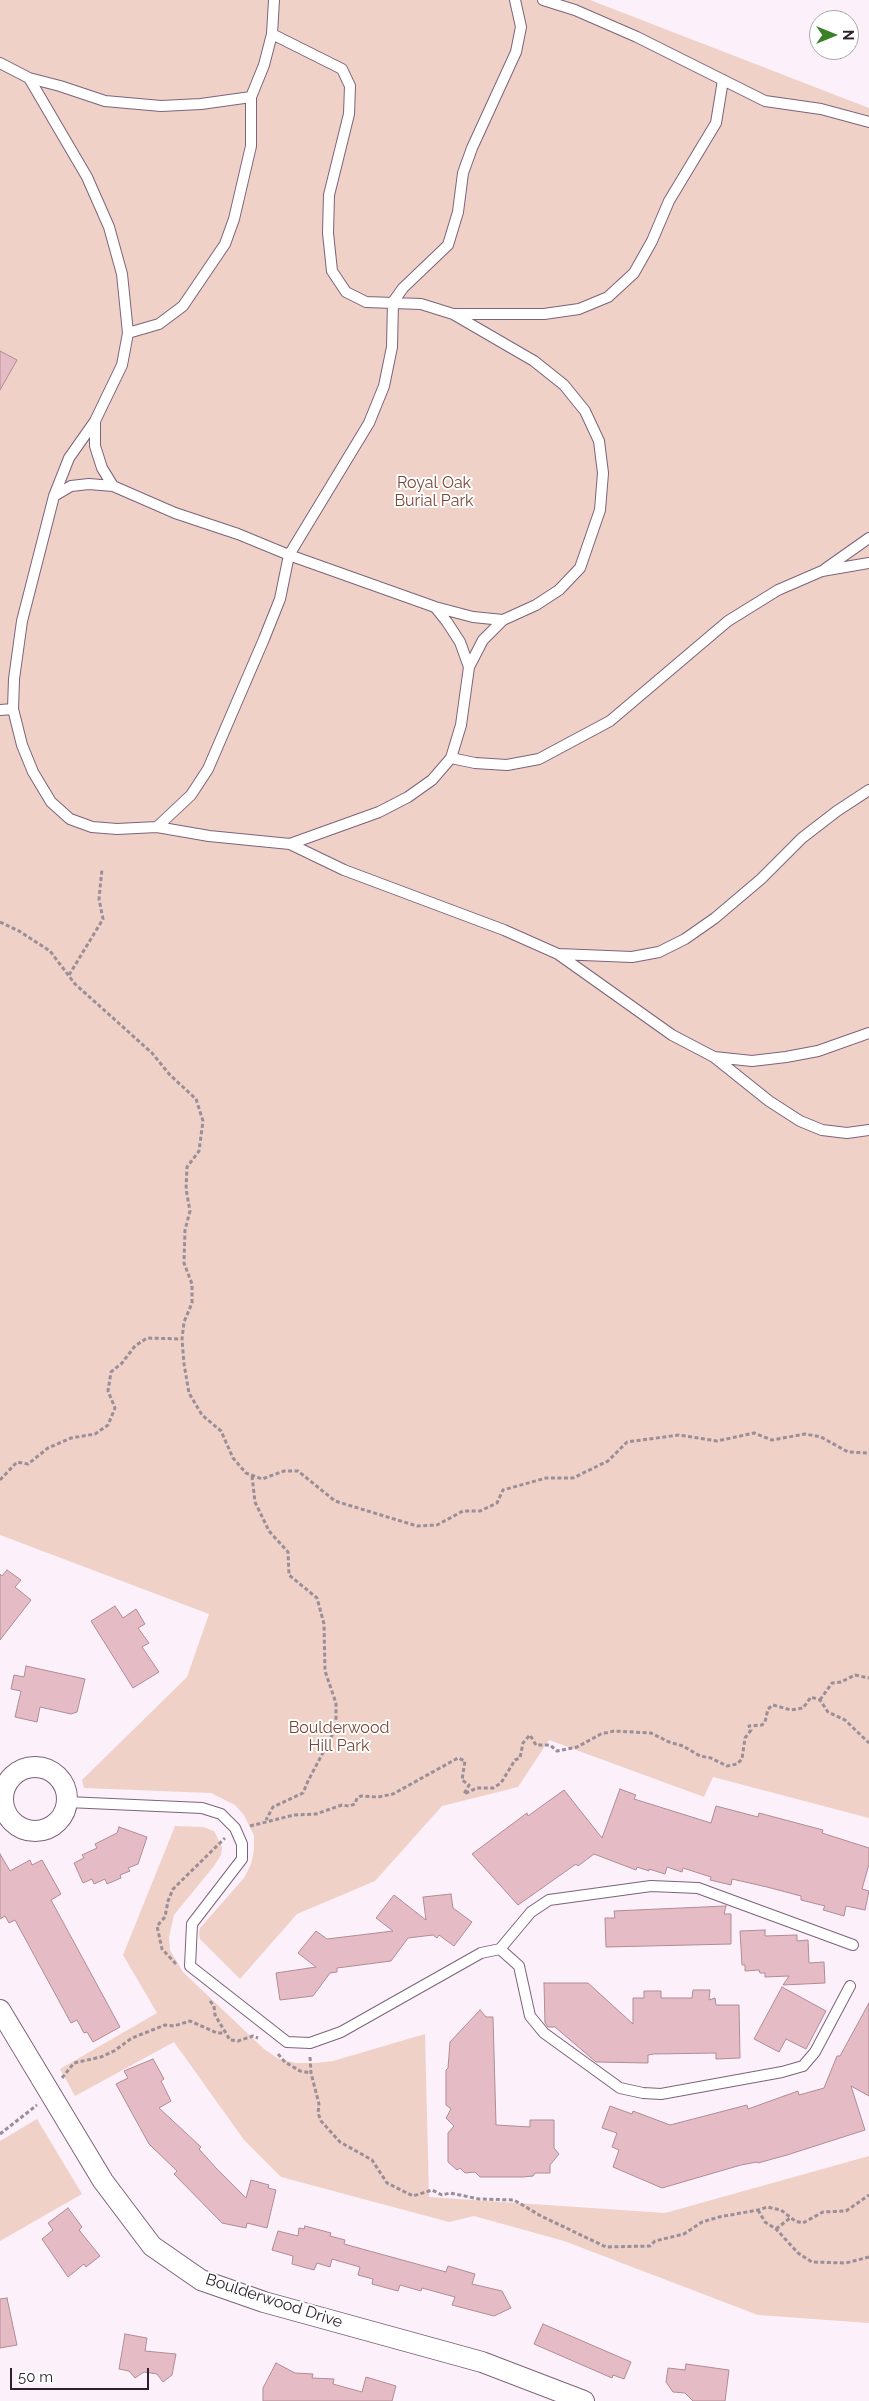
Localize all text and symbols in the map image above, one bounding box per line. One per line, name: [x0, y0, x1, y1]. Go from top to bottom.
north arrow: [809, 10, 859, 60]
text: N: [840, 30, 856, 40]
park label: Royal Oak Burial Park: [394, 473, 474, 511]
park label: Boulderwood Hill Park: [289, 1718, 389, 1756]
street label: Boulderwood Drive: [203, 2270, 345, 2332]
scale bar: [12, 2358, 151, 2390]
text: 50 m: [18, 2368, 53, 2386]

